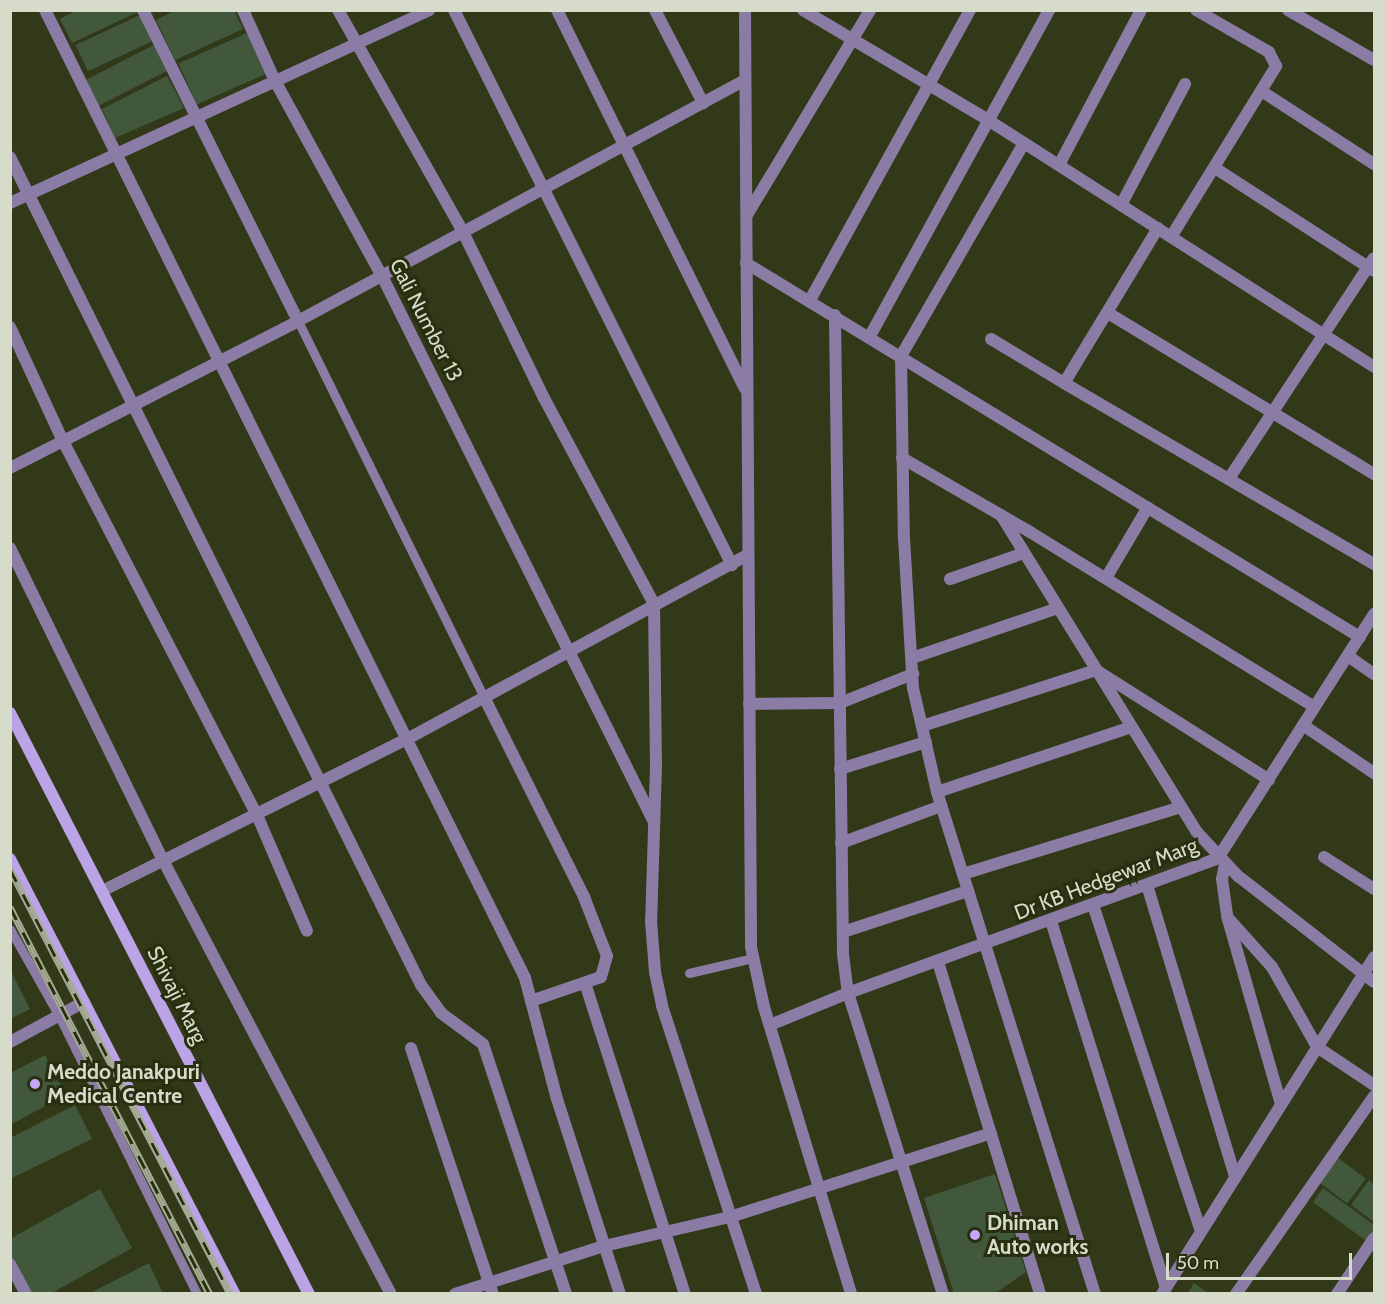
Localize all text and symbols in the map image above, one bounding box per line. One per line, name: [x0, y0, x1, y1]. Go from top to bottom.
street label: Gali Number 13: [384, 254, 468, 386]
street label: Dr KB Hedgewar Marg: [1011, 832, 1201, 926]
street label: Shivaji Marg: [142, 942, 212, 1048]
place label: Meddo Janakpuri Medical Centre: [47, 1059, 200, 1109]
marker: Meddo Janakpuri Medical Centre: [28, 1077, 42, 1091]
place label: Dhiman Auto works: [987, 1210, 1088, 1260]
marker: Dhiman Auto works: [968, 1228, 982, 1242]
scale bar: [1169, 1241, 1355, 1279]
text: 50 m: [1177, 1252, 1219, 1274]

